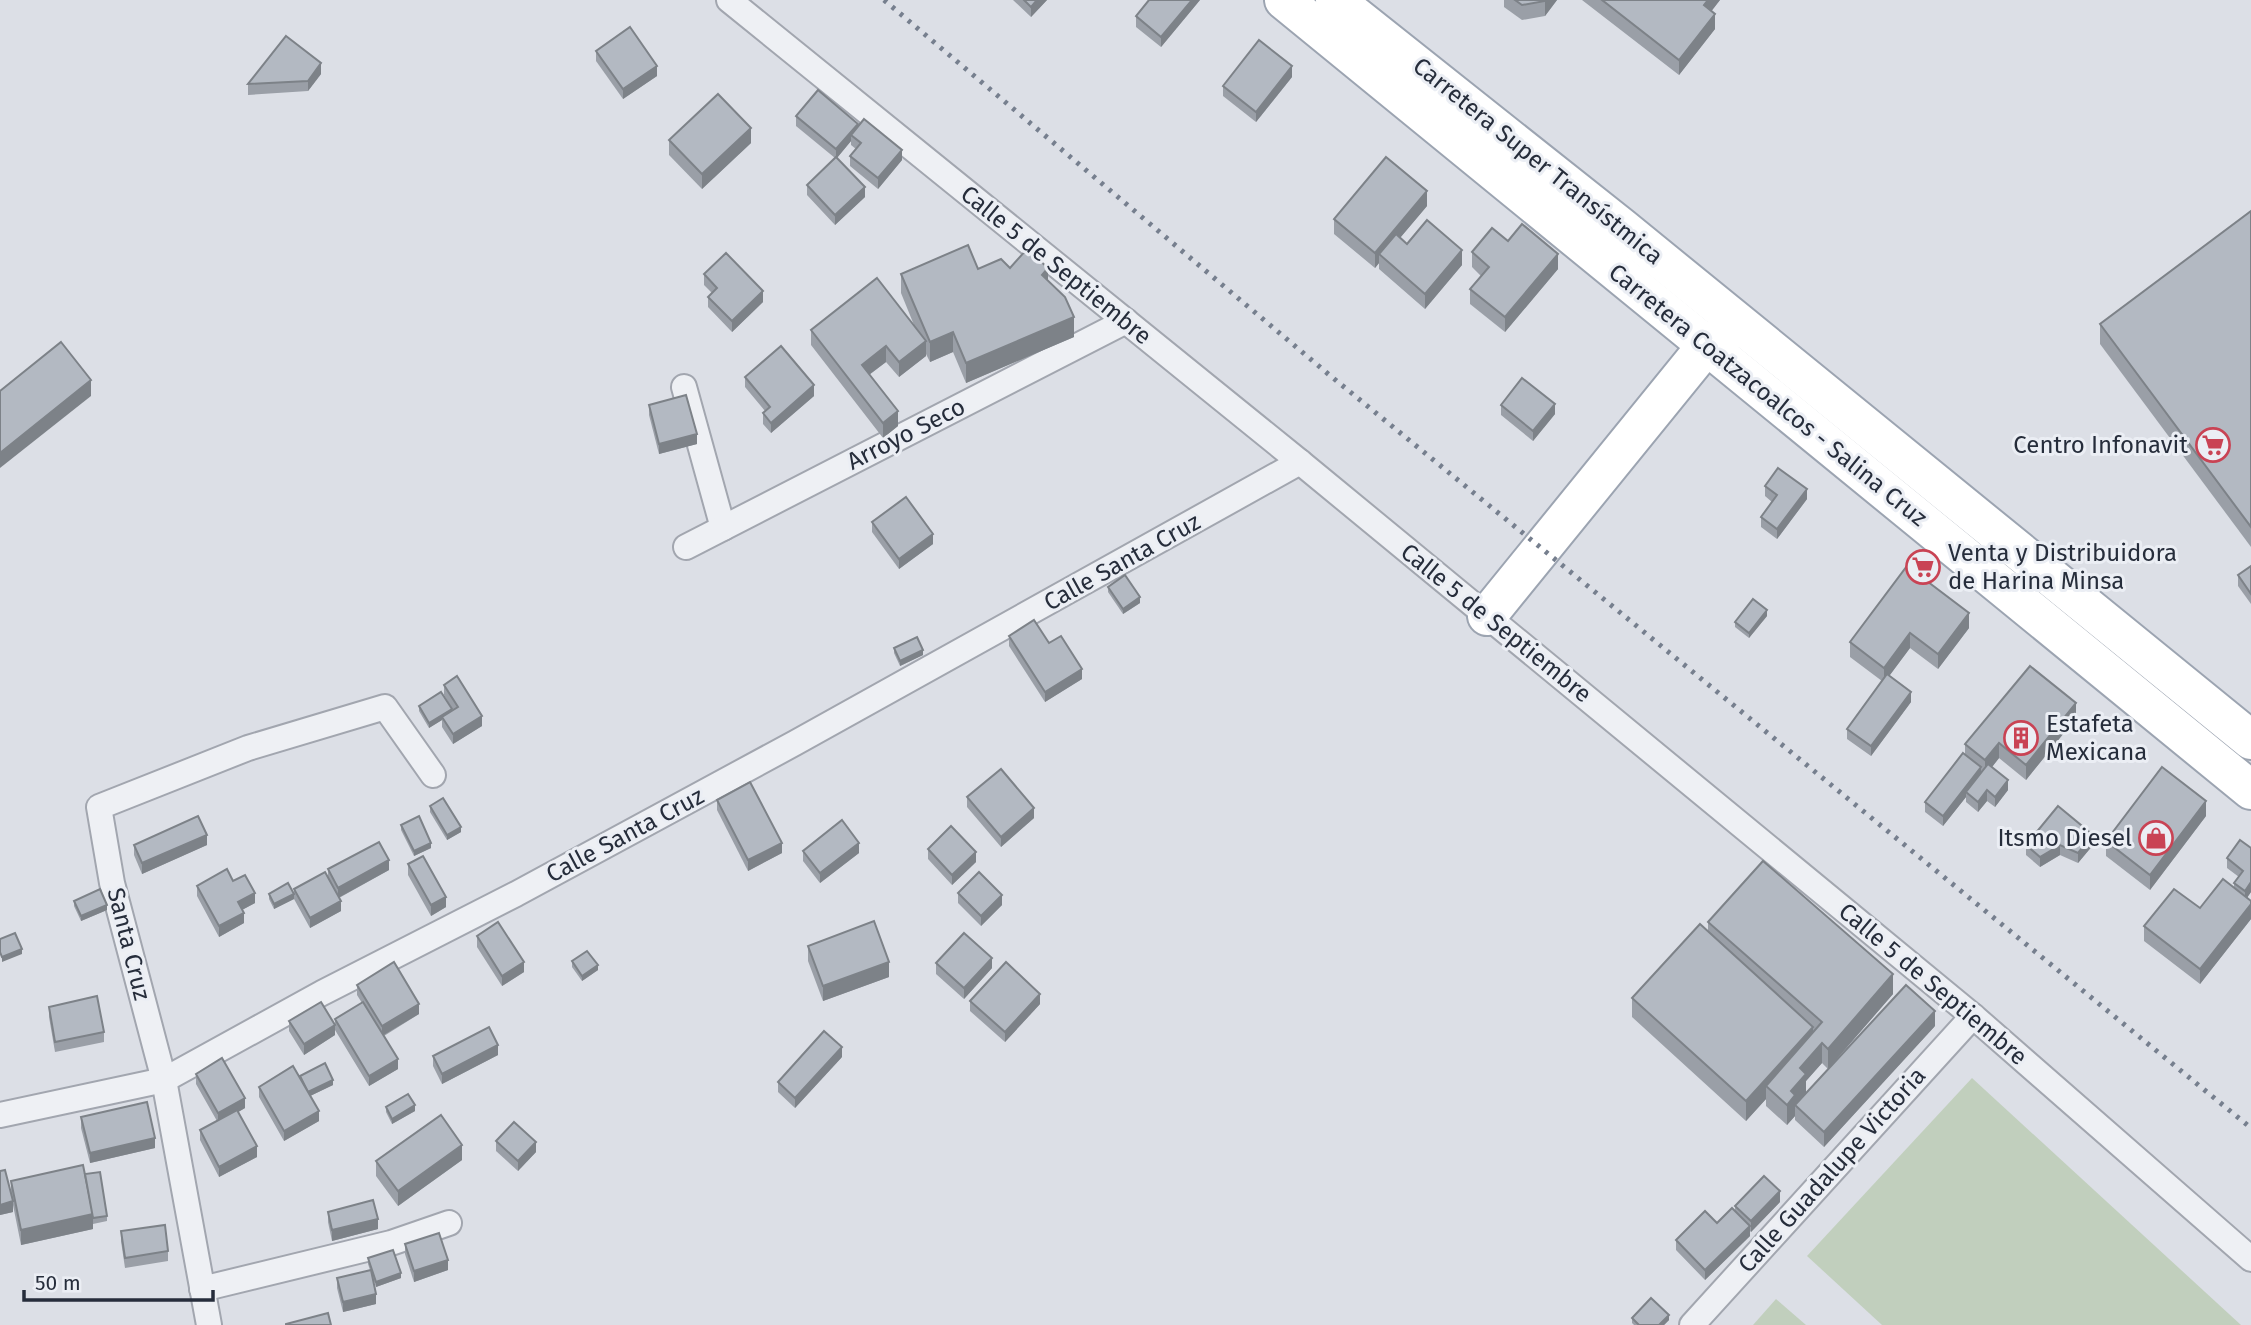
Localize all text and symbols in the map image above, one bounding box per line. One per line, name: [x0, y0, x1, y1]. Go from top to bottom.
street label: Carretera Super Transístmica: [1408, 52, 1668, 270]
street label: Calle 5 de Septiembre: [955, 180, 1157, 350]
street label: Carretera Coatzacoalcos - Salina Cruz: [1603, 258, 1933, 532]
street label: Arroyo Seco: [842, 392, 970, 476]
supermarket icon: Centro Infonavit: [2194, 426, 2232, 464]
place label: Centro Infonavit: [2013, 431, 2188, 459]
street label: Calle Santa Cruz: [1039, 508, 1205, 616]
street label: Calle 5 de Septiembre: [1395, 538, 1597, 708]
place label: Venta y Distribuidora de Harina Minsa: [1948, 539, 2177, 595]
supermarket icon: Venta y Distribuidora de Harina Minsa: [1904, 548, 1942, 586]
place label: Estafeta Mexicana: [2046, 710, 2147, 766]
building icon: Estafeta Mexicana: [2002, 719, 2040, 757]
street label: Calle Santa Cruz: [541, 782, 709, 888]
shop icon: Itsmo Diesel: [2137, 819, 2175, 857]
place label: Itsmo Diesel: [1997, 824, 2132, 852]
street label: Santa Cruz: [102, 885, 156, 1003]
street label: Calle 5 de Septiembre: [1833, 897, 2033, 1071]
street label: Calle Guadalupe Victoria: [1732, 1062, 1932, 1278]
scale bar: [24, 1258, 214, 1302]
text: 50 m: [35, 1270, 81, 1296]

